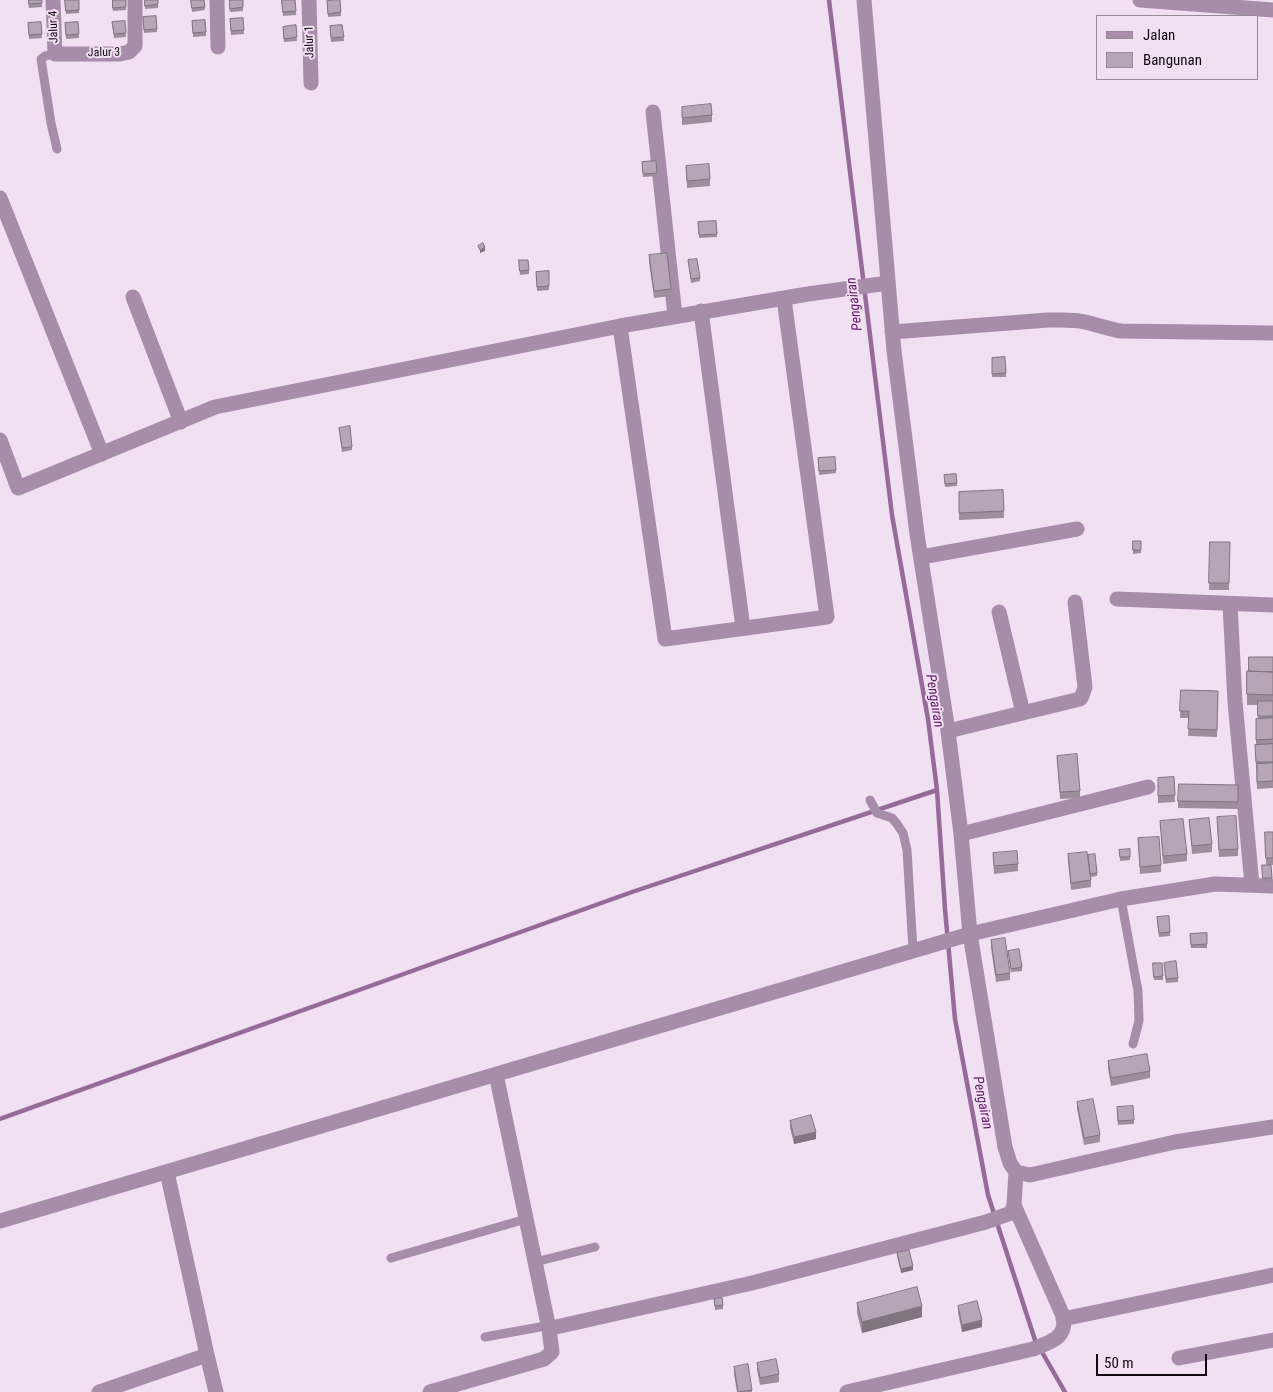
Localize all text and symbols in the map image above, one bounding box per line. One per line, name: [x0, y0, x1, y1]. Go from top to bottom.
street label: Jalur 4: [46, 11, 62, 43]
legend: [1096, 15, 1258, 80]
street label: Jalur 1: [302, 26, 318, 58]
text: Jalan: [1143, 26, 1175, 44]
street label: Jalur 3: [88, 46, 120, 60]
text: Bangunan: [1143, 51, 1202, 69]
water label: Pengairan: [843, 276, 867, 332]
water label: Pengairan: [922, 673, 946, 729]
water label: Pengairan: [969, 1075, 995, 1131]
scale bar: [1098, 1344, 1209, 1376]
text: 50 m: [1104, 1354, 1134, 1372]

